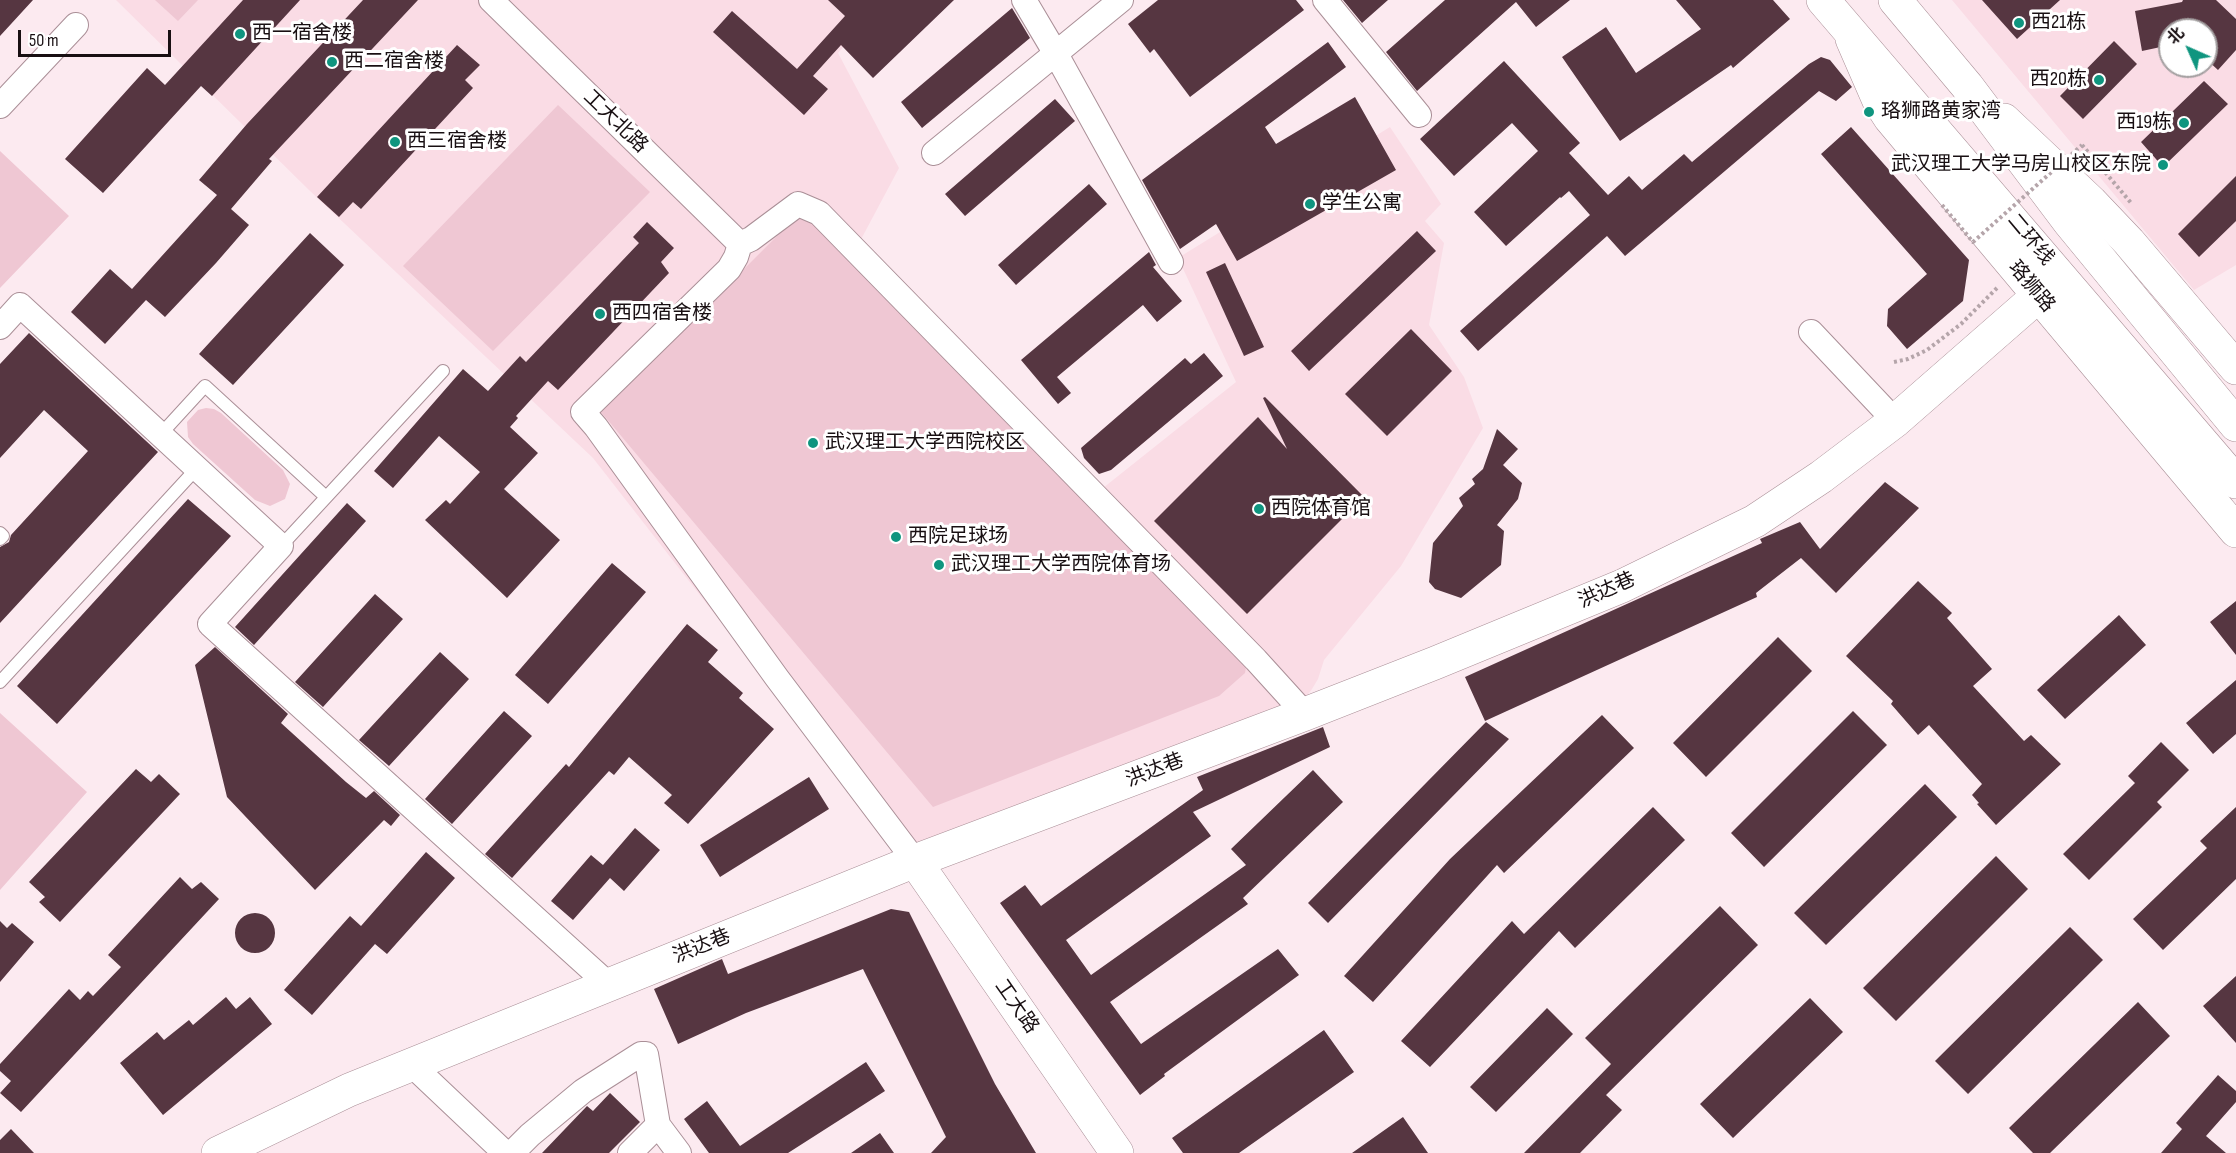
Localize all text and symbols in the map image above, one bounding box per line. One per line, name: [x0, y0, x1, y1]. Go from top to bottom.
place label: 西21栋: [2031, 11, 2086, 35]
marker: 西21栋: [2012, 16, 2026, 30]
scale bar: [21, 18, 174, 56]
north arrow: [2158, 18, 2218, 78]
place label: 西一宿舍楼: [252, 22, 352, 46]
text: 北: [2164, 24, 2189, 49]
marker: 西一宿舍楼: [233, 27, 247, 41]
text: 50 m: [29, 30, 59, 51]
place label: 西二宿舍楼: [344, 50, 444, 74]
marker: 西二宿舍楼: [325, 55, 339, 69]
place label: 西20栋: [2030, 68, 2087, 92]
marker: 西20栋: [2092, 73, 2106, 87]
street label: 工大北路: [578, 86, 652, 158]
place label: 珞狮路黄家湾: [1881, 100, 2001, 124]
marker: 珞狮路黄家湾: [1862, 105, 1876, 119]
place label: 西19栋: [2116, 111, 2172, 135]
marker: 西19栋: [2177, 116, 2191, 130]
place label: 西三宿舍楼: [407, 130, 507, 154]
marker: 西三宿舍楼: [388, 135, 402, 149]
place label: 武汉理工大学马房山校区东院: [1891, 153, 2151, 177]
marker: 武汉理工大学马房山校区东院: [2156, 158, 2170, 172]
place label: 学生公寓: [1322, 192, 1402, 216]
marker: 学生公寓: [1303, 197, 1317, 211]
street label: 二环线: [2002, 209, 2058, 271]
street label: 珞狮路: [2003, 256, 2059, 318]
place label: 西四宿舍楼: [612, 302, 712, 326]
marker: 西四宿舍楼: [593, 307, 607, 321]
place label: 武汉理工大学西院校区: [825, 431, 1025, 455]
marker: 武汉理工大学西院校区: [806, 436, 820, 450]
place label: 西院体育馆: [1271, 497, 1371, 521]
marker: 西院体育馆: [1252, 502, 1266, 516]
place label: 西院足球场: [908, 525, 1008, 549]
marker: 西院足球场: [889, 530, 903, 544]
place label: 武汉理工大学西院体育场: [951, 553, 1171, 577]
marker: 武汉理工大学西院体育场: [932, 558, 946, 572]
street label: 洪达巷: [1575, 568, 1639, 614]
street label: 洪达巷: [1123, 749, 1187, 793]
street label: 洪达巷: [670, 925, 734, 969]
street label: 工大路: [989, 976, 1043, 1038]

